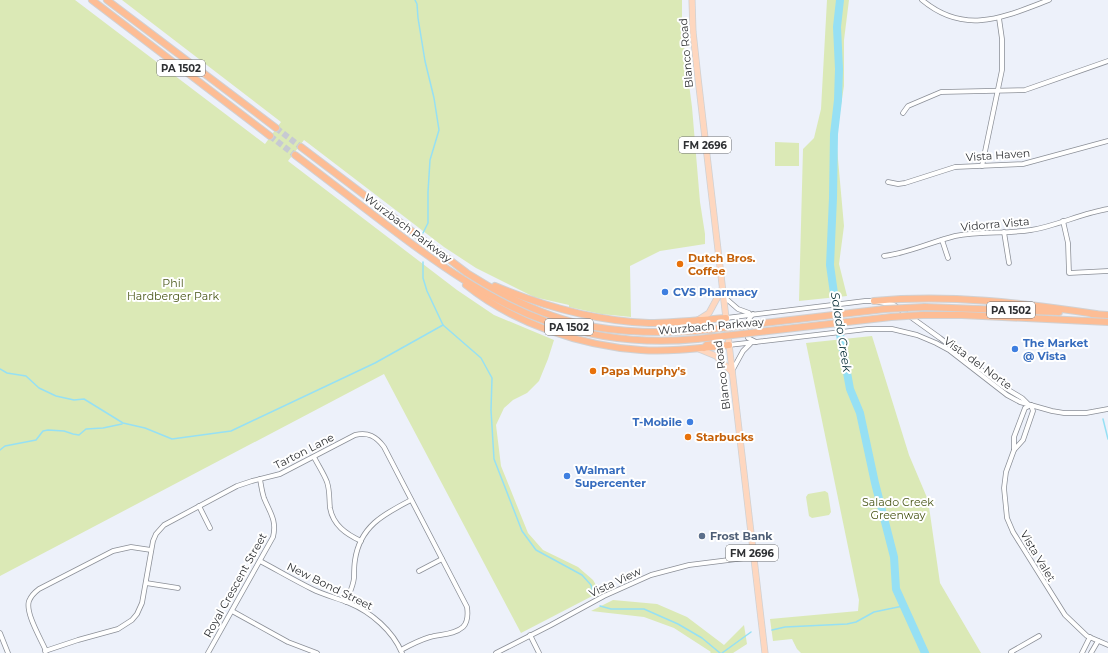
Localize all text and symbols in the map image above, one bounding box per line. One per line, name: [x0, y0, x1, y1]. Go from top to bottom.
street label: Blanco Road: [676, 18, 696, 88]
road number: PA 1502: [157, 60, 205, 76]
road number: FM 2696: [679, 137, 731, 153]
street label: Vista Haven: [965, 146, 1031, 164]
street label: Wurzbach Parkway: [361, 190, 455, 266]
street label: Vidorra Vista: [960, 214, 1030, 234]
place label: Dutch Bros. Coffee: [688, 251, 756, 278]
marker: Dutch Bros. Coffee: [675, 259, 685, 269]
park label: Phil Hardberger Park: [127, 276, 219, 303]
place label: CVS Pharmacy: [673, 285, 758, 299]
marker: CVS Pharmacy: [660, 287, 670, 297]
water label: Salado Creek: [828, 291, 855, 374]
road number: PA 1502: [987, 302, 1035, 318]
street label: Wurzbach Parkway: [658, 314, 765, 338]
road number: PA 1502: [545, 319, 593, 335]
street label: Vista del Norte: [941, 334, 1015, 393]
place label: The Market @ Vista: [1023, 336, 1088, 363]
street label: Blanco Road: [711, 339, 733, 411]
marker: The Market @ Vista: [1010, 344, 1020, 354]
place label: Papa Murphy's: [601, 364, 686, 378]
marker: Papa Murphy's: [588, 366, 598, 376]
place label: T-Mobile: [632, 415, 682, 429]
marker: T-Mobile: [685, 417, 695, 427]
street label: Tarton Lane: [272, 430, 337, 472]
place label: Starbucks: [696, 430, 754, 444]
marker: Starbucks: [683, 432, 693, 442]
place label: Walmart Supercenter: [575, 463, 646, 490]
marker: Walmart Supercenter: [562, 471, 572, 481]
park label: Salado Creek Greenway: [862, 495, 934, 522]
street label: Vista Valet: [1017, 528, 1059, 585]
place label: Frost Bank: [710, 529, 773, 543]
street label: Royal Crescent Street: [200, 530, 270, 640]
marker: Frost Bank: [697, 531, 707, 541]
road number: FM 2696: [726, 545, 778, 561]
street label: New Bond Street: [285, 559, 376, 613]
street label: Vista View: [587, 564, 644, 600]

